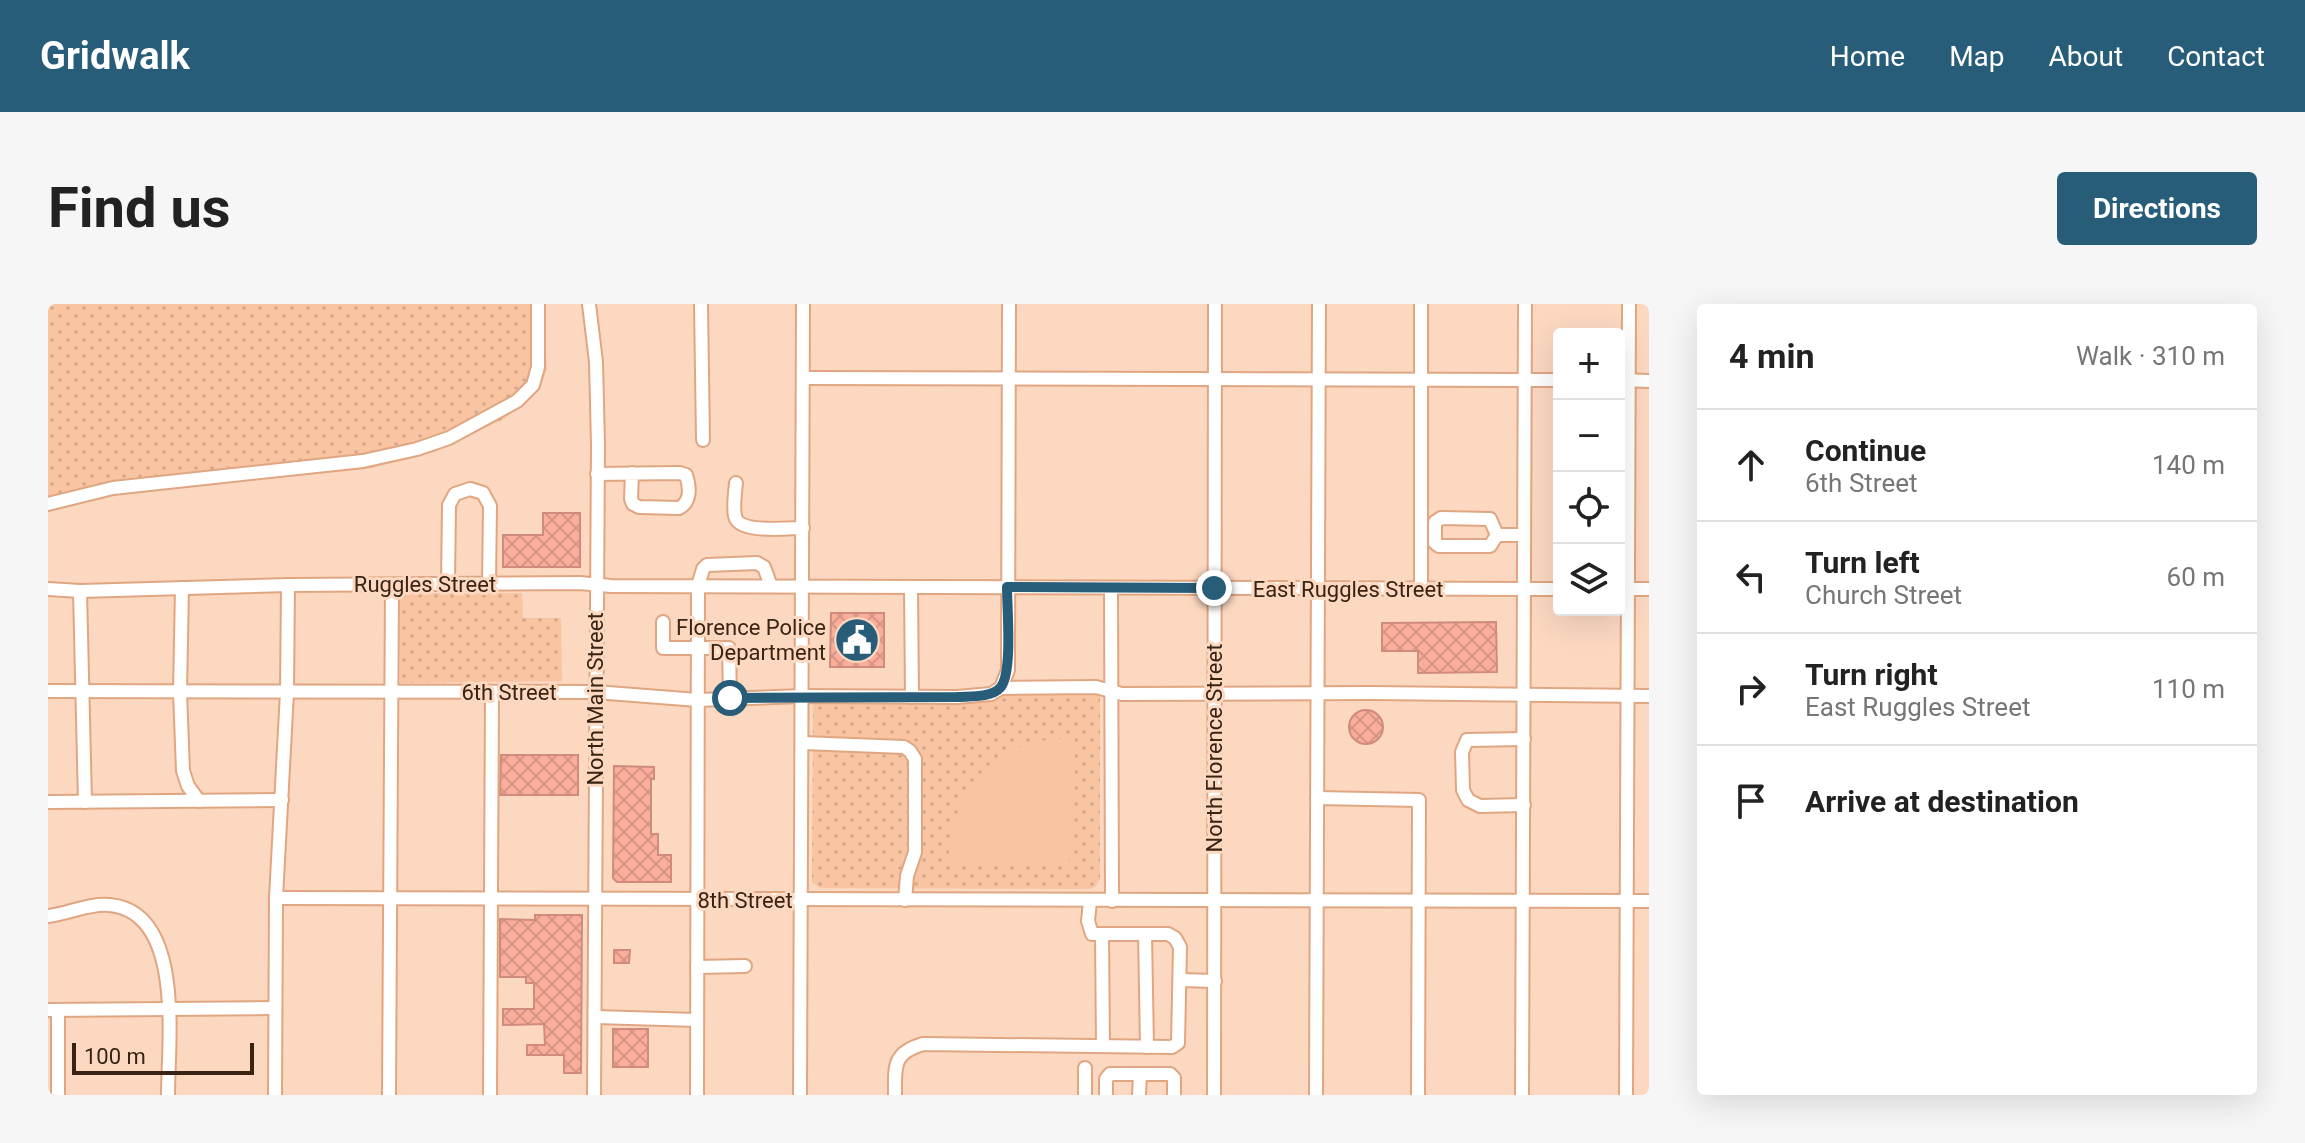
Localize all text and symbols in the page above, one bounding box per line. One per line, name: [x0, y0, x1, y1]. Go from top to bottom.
text: Gridwalk: [40, 34, 190, 78]
text: Home: [1830, 40, 1905, 73]
text: Map: [1949, 40, 2005, 73]
text: About: [2049, 40, 2123, 73]
text: Contact: [2167, 40, 2265, 73]
button: Directions: [2057, 172, 2257, 245]
text: Find us: [48, 175, 231, 241]
map controls: [1553, 328, 1625, 616]
button: +: [1553, 328, 1625, 400]
text: 4 min: [1729, 336, 1814, 376]
text: Walk · 310 m: [2076, 341, 2225, 371]
button: −: [1553, 400, 1625, 472]
text: Continue: [1805, 433, 1926, 468]
icon: ahead: [1729, 443, 1773, 487]
text: 140 m: [2152, 450, 2225, 480]
text: 6th Street: [1805, 468, 1917, 498]
button: locate: [1553, 472, 1625, 544]
button: layers: [1553, 544, 1625, 616]
text: Turn left: [1805, 545, 1920, 580]
icon: left: [1729, 555, 1773, 599]
text: 60 m: [2167, 562, 2225, 592]
route end: [1196, 570, 1232, 606]
street label: Ruggles Street: [354, 572, 496, 597]
street label: East Ruggles Street: [1253, 577, 1443, 602]
text: Church Street: [1805, 580, 1962, 610]
street label: North Main Street: [583, 612, 608, 786]
place label: Florence Police Department: [676, 615, 826, 665]
public building icon: Florence Police Department: [833, 616, 881, 664]
street label: North Florence Street: [1202, 644, 1227, 852]
text: Turn right: [1805, 657, 1938, 692]
icon: right: [1729, 667, 1773, 711]
text: 110 m: [2152, 674, 2225, 704]
street label: 6th Street: [461, 680, 557, 705]
route start: [712, 680, 748, 716]
text: East Ruggles Street: [1805, 692, 2030, 722]
icon: arrive: [1729, 779, 1773, 823]
text: Arrive at destination: [1805, 784, 2079, 819]
street label: 8th Street: [697, 888, 793, 913]
scale bar: [72, 1039, 254, 1075]
text: 100 m: [84, 1044, 146, 1069]

